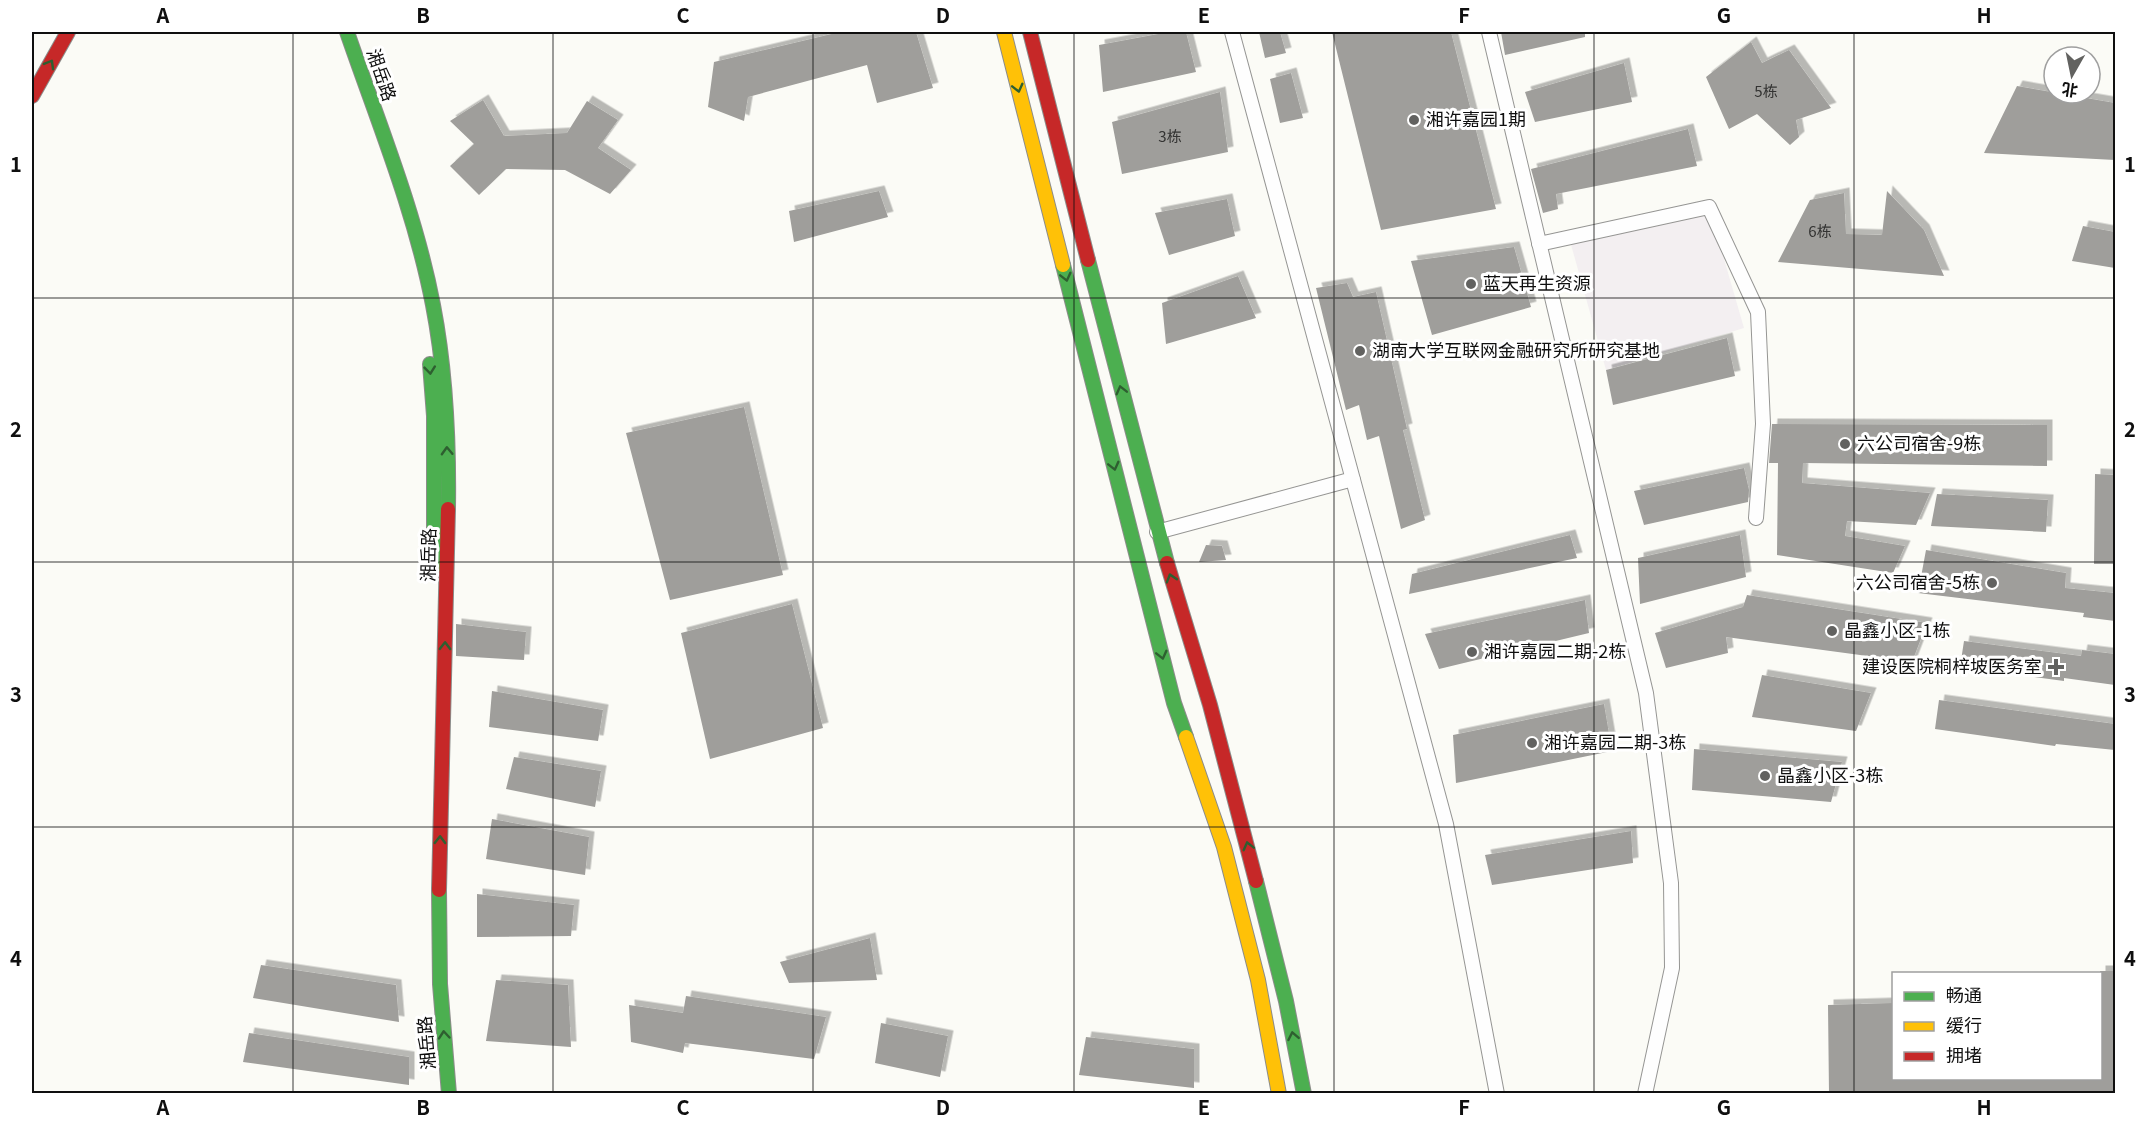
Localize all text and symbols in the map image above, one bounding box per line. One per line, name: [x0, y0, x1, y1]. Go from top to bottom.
text: A: [156, 0, 170, 29]
text: B: [416, 0, 430, 29]
text: C: [676, 0, 690, 29]
text: D: [936, 0, 950, 29]
text: E: [1198, 0, 1210, 29]
text: F: [1458, 0, 1470, 29]
text: G: [1717, 0, 1731, 29]
text: H: [1976, 0, 1992, 29]
street label: 湘岳路: [362, 45, 404, 104]
north arrow: [2042, 45, 2102, 105]
one-way arrow: [42, 59, 54, 70]
text: 北: [2060, 78, 2079, 104]
house number: 5栋: [1754, 80, 1778, 101]
one-way arrow: [1011, 83, 1024, 93]
place label: 湘许嘉园1期: [1426, 105, 1526, 131]
marker: 湘许嘉园1期: [1407, 113, 1421, 127]
house number: 3栋: [1158, 125, 1182, 146]
text: 1: [10, 149, 22, 178]
text: 1: [2124, 149, 2136, 178]
house number: 6栋: [1808, 220, 1832, 241]
place label: 蓝天再生资源: [1483, 269, 1591, 295]
one-way arrow: [1059, 272, 1072, 282]
marker: 蓝天再生资源: [1464, 277, 1478, 291]
place label: 湖南大学互联网金融研究所研究基地: [1372, 336, 1660, 362]
marker: 湖南大学互联网金融研究所研究基地: [1353, 344, 1367, 358]
one-way arrow: [423, 365, 436, 375]
one-way arrow: [1115, 385, 1128, 395]
text: 2: [10, 414, 22, 443]
text: 2: [2124, 414, 2136, 443]
place label: 六公司宿舍-9栋: [1857, 429, 1981, 455]
marker: 六公司宿舍-9栋: [1838, 437, 1852, 451]
one-way arrow: [441, 446, 454, 455]
one-way arrow: [1107, 461, 1119, 471]
street label: 湘岳路: [414, 528, 440, 582]
place label: 六公司宿舍-5栋: [1856, 568, 1980, 594]
one-way arrow: [1166, 573, 1178, 584]
marker: 六公司宿舍-5栋: [1985, 576, 1999, 590]
place label: 晶鑫小区-1栋: [1844, 616, 1950, 642]
marker: 晶鑫小区-1栋: [1825, 624, 1839, 638]
place label: 湘许嘉园二期-2栋: [1484, 637, 1626, 663]
one-way arrow: [439, 641, 451, 650]
marker: 湘许嘉园二期-2栋: [1465, 645, 1479, 659]
one-way arrow: [1154, 650, 1167, 660]
place label: 建设医院桐梓坡医务室: [1862, 652, 2042, 678]
marker: 建设医院桐梓坡医务室: [2047, 658, 2065, 676]
text: 3: [10, 679, 22, 708]
text: 3: [2124, 679, 2136, 708]
place label: 湘许嘉园二期-3栋: [1544, 728, 1686, 754]
marker: 湘许嘉园二期-3栋: [1525, 736, 1539, 750]
place label: 晶鑫小区-3栋: [1777, 761, 1883, 787]
marker: 晶鑫小区-3栋: [1758, 769, 1772, 783]
one-way arrow: [434, 836, 446, 845]
one-way arrow: [1242, 842, 1255, 852]
text: 4: [10, 943, 22, 972]
text: 4: [2124, 943, 2136, 972]
legend: [1892, 972, 2102, 1080]
text: 畅通: [1946, 981, 1982, 1007]
text: 缓行: [1946, 1011, 1982, 1037]
street label: 湘岳路: [410, 1015, 440, 1071]
one-way arrow: [438, 1031, 451, 1040]
one-way arrow: [1287, 1031, 1300, 1041]
text: 拥堵: [1946, 1041, 1982, 1067]
text: A: [156, 1092, 170, 1121]
text: B: [416, 1092, 430, 1121]
text: C: [676, 1092, 690, 1121]
text: D: [936, 1092, 950, 1121]
text: E: [1198, 1092, 1210, 1121]
text: F: [1458, 1092, 1470, 1121]
text: G: [1717, 1092, 1731, 1121]
text: H: [1976, 1092, 1992, 1121]

